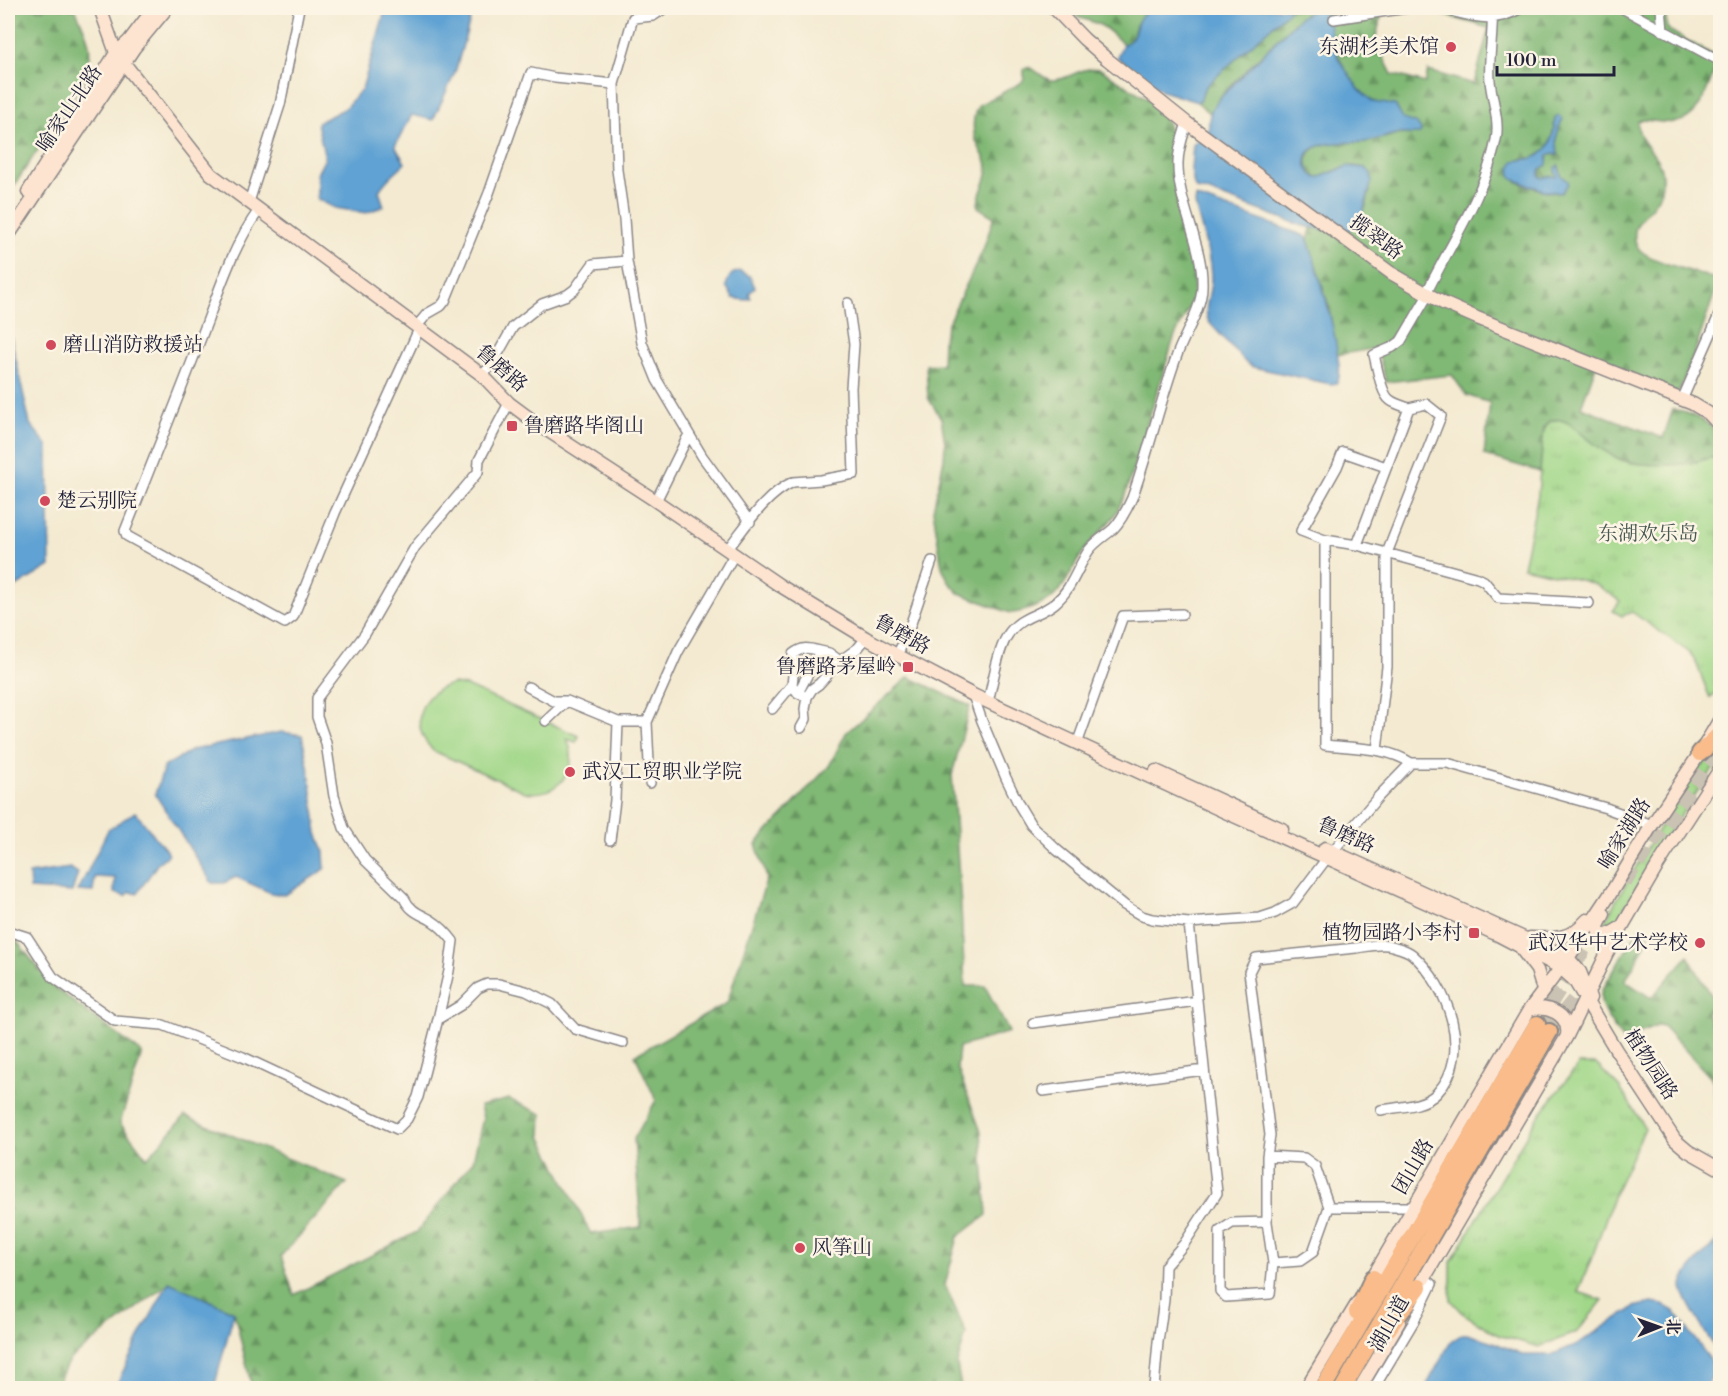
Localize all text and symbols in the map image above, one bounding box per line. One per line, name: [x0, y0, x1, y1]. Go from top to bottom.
place label: 东湖杉美术馆: [1319, 35, 1439, 60]
scale bar: [1497, 39, 1614, 77]
marker: 东湖杉美术馆: [1444, 40, 1458, 54]
text: 100 m: [1506, 49, 1557, 72]
street label: 喻家山北路: [32, 61, 108, 157]
street label: 揽翠路: [1344, 210, 1408, 266]
place label: 磨山消防救援站: [63, 333, 203, 358]
marker: 磨山消防救援站: [44, 338, 58, 352]
street label: 鲁磨路: [470, 340, 532, 398]
place label: 鲁磨路毕阁山: [524, 414, 644, 439]
marker: 鲁磨路毕阁山: [505, 419, 519, 433]
place label: 楚云别院: [57, 489, 137, 514]
marker: 楚云别院: [38, 494, 52, 508]
park label: 东湖欢乐岛: [1598, 522, 1698, 547]
street label: 鲁磨路: [870, 610, 934, 660]
place label: 鲁磨路茅屋岭: [776, 655, 896, 680]
marker: 鲁磨路茅屋岭: [901, 660, 915, 674]
place label: 武汉工贸职业学院: [582, 760, 742, 785]
marker: 武汉工贸职业学院: [563, 765, 577, 779]
street label: 喻家湖路: [1593, 793, 1657, 875]
street label: 鲁磨路: [1314, 812, 1378, 860]
place label: 植物园路小李村: [1322, 921, 1462, 946]
marker: 植物园路小李村: [1467, 926, 1481, 940]
place label: 武汉华中艺术学校: [1528, 931, 1688, 956]
marker: 武汉华中艺术学校: [1693, 936, 1707, 950]
street label: 植物园路: [1618, 1025, 1682, 1105]
street label: 团山路: [1388, 1135, 1440, 1199]
place label: 风筝山: [812, 1236, 872, 1261]
marker: 风筝山: [793, 1241, 807, 1255]
street label: 湖山道: [1365, 1292, 1415, 1356]
north arrow: [1629, 1297, 1689, 1357]
text: 北: [1663, 1319, 1683, 1335]

